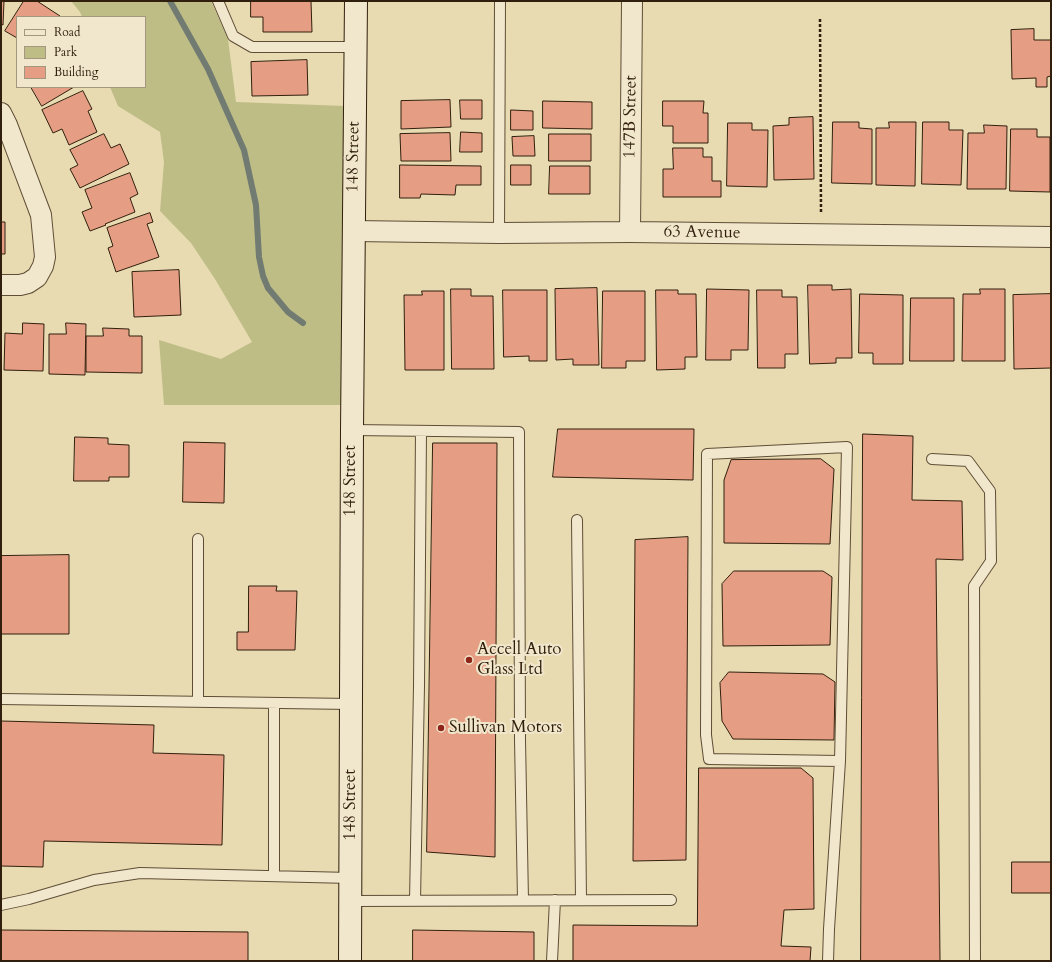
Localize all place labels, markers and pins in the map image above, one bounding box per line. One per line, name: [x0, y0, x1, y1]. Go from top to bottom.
place label: Accell Auto Glass Ltd: [477, 640, 562, 680]
marker: Accell Auto Glass Ltd: [464, 655, 474, 665]
place label: Sullivan Motors: [449, 718, 562, 738]
marker: Sullivan Motors: [436, 723, 446, 733]

